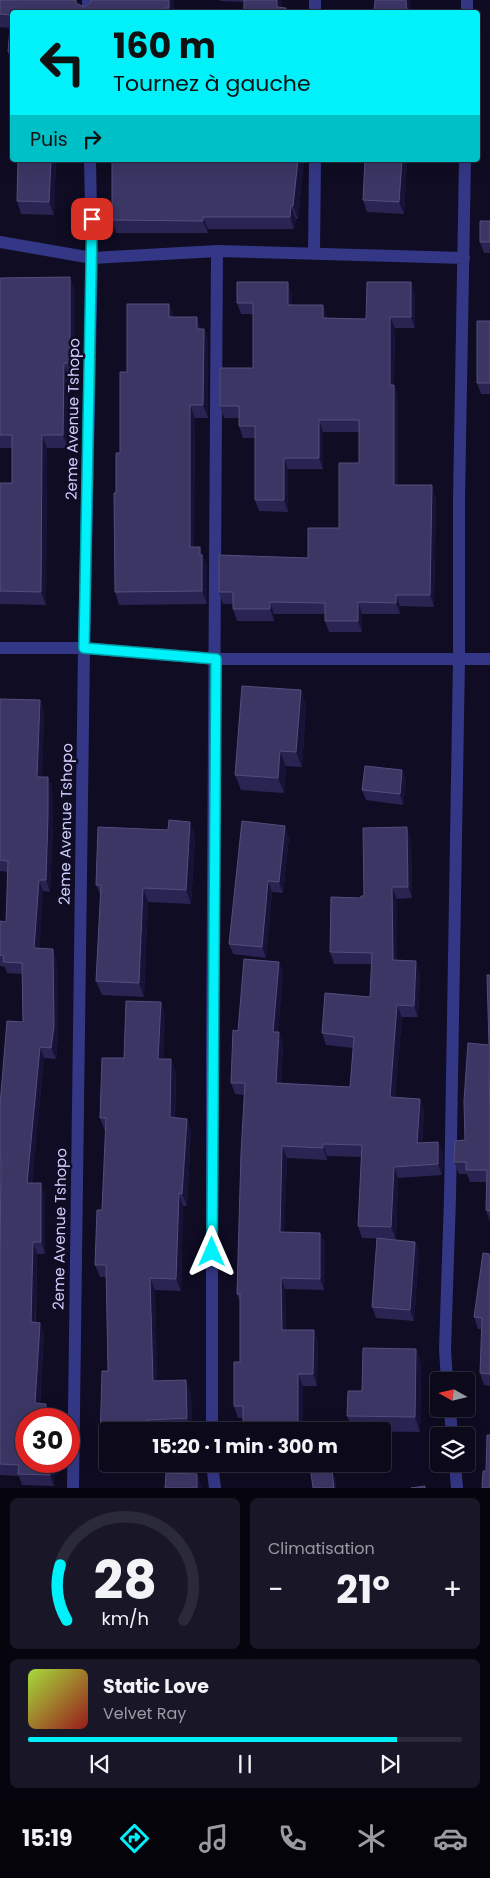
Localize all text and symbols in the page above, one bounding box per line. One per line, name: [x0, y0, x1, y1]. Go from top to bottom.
text: 160 m: [113, 21, 216, 70]
icon: left: [30, 30, 95, 95]
text: Tournez à gauche: [113, 68, 311, 99]
icon: right: [78, 125, 106, 153]
text: Puis: [30, 126, 68, 153]
pin: [71, 198, 113, 240]
icon: arrive: [78, 205, 106, 233]
street label: 2eme Avenue Tshopo: [61, 338, 84, 500]
street label: 2eme Avenue Tshopo: [54, 743, 77, 905]
street label: 2eme Avenue Tshopo: [48, 1148, 71, 1310]
position arrow: [185, 1225, 237, 1277]
north arrow: [430, 1372, 475, 1418]
map controls: [430, 1372, 475, 1472]
speed limit sign: 30: [15, 1408, 80, 1473]
button: layers: [430, 1427, 475, 1472]
text: 15:20 · 1 min · 300 m: [152, 1433, 338, 1460]
text: Climatisation: [268, 1537, 375, 1560]
text: 28: [93, 1544, 157, 1617]
text: 21°: [336, 1563, 390, 1616]
text: −: [268, 1570, 283, 1609]
text: +: [443, 1570, 462, 1609]
text: km/h: [101, 1606, 149, 1631]
text: Static Love: [103, 1673, 209, 1700]
text: Velvet Ray: [103, 1702, 186, 1725]
icon: previous: [86, 1750, 114, 1778]
icon: pause: [231, 1750, 259, 1778]
icon: next: [376, 1750, 404, 1778]
icon: directions: [117, 1821, 152, 1856]
icon: music: [196, 1821, 231, 1856]
icon: phone: [275, 1821, 310, 1856]
icon: climate: [354, 1821, 389, 1856]
icon: car: [433, 1821, 468, 1856]
text: 15:19: [22, 1823, 73, 1854]

